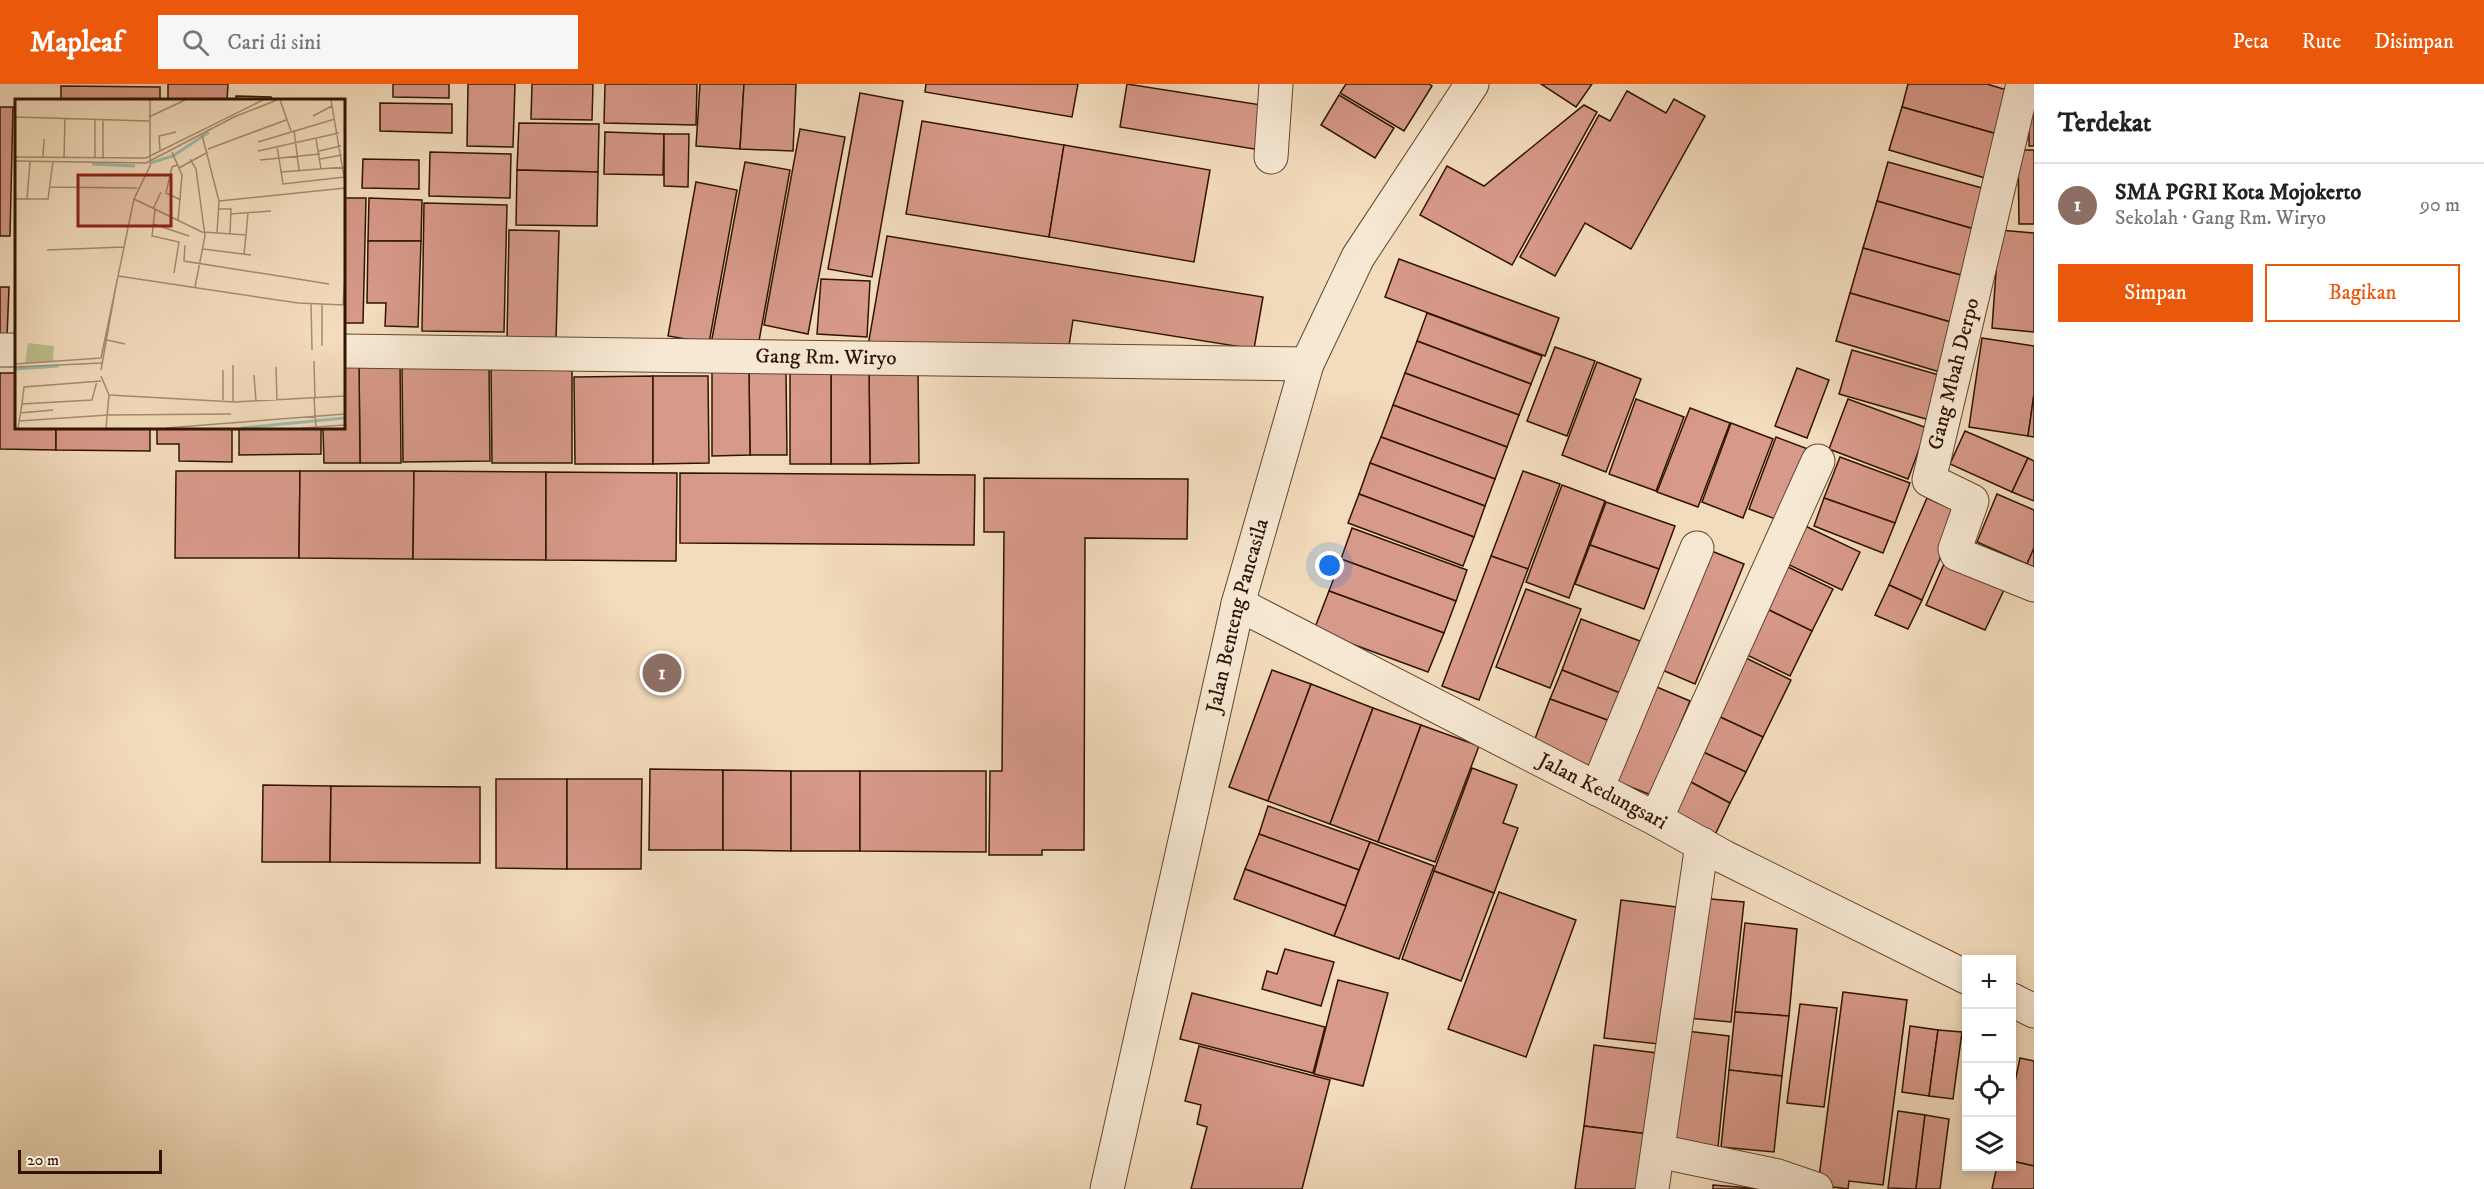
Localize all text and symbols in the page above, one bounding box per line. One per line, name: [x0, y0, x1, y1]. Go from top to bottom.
search box: [158, 15, 578, 69]
text: Mapleaf: [30, 25, 122, 60]
icon: search: [179, 26, 212, 59]
text: Cari di sini: [227, 29, 321, 56]
text: Peta: [2233, 29, 2269, 55]
text: Rute: [2302, 29, 2341, 55]
text: Disimpan: [2374, 29, 2454, 55]
inset map: [15, 99, 345, 429]
text: Terdekat: [2058, 107, 2151, 140]
text: SMA PGRI Kota Mojokerto: [2115, 179, 2361, 206]
text: 1: [2074, 193, 2081, 218]
text: 90 m: [2420, 193, 2460, 218]
text: Sekolah · Gang Rm. Wiryo: [2115, 206, 2326, 231]
button: Simpan: [2058, 264, 2253, 322]
button: Bagikan: [2265, 264, 2460, 322]
street label: Gang Mbah Derpo: [1923, 295, 1985, 453]
street label: Gang Rm. Wiryo: [755, 344, 897, 371]
street label: Jalan Benteng Pancasila: [1201, 516, 1275, 717]
your location: [1315, 551, 1344, 580]
pin: 1: [642, 650, 682, 696]
street label: Jalan Kedungsari: [1532, 747, 1672, 836]
map controls: [1962, 955, 2016, 1171]
button: +: [1962, 955, 2016, 1009]
button: −: [1962, 1009, 2016, 1063]
button: locate: [1962, 1063, 2016, 1117]
button: layers: [1962, 1117, 2016, 1171]
scale bar: [18, 1147, 162, 1174]
text: 20 m: [27, 1150, 59, 1170]

